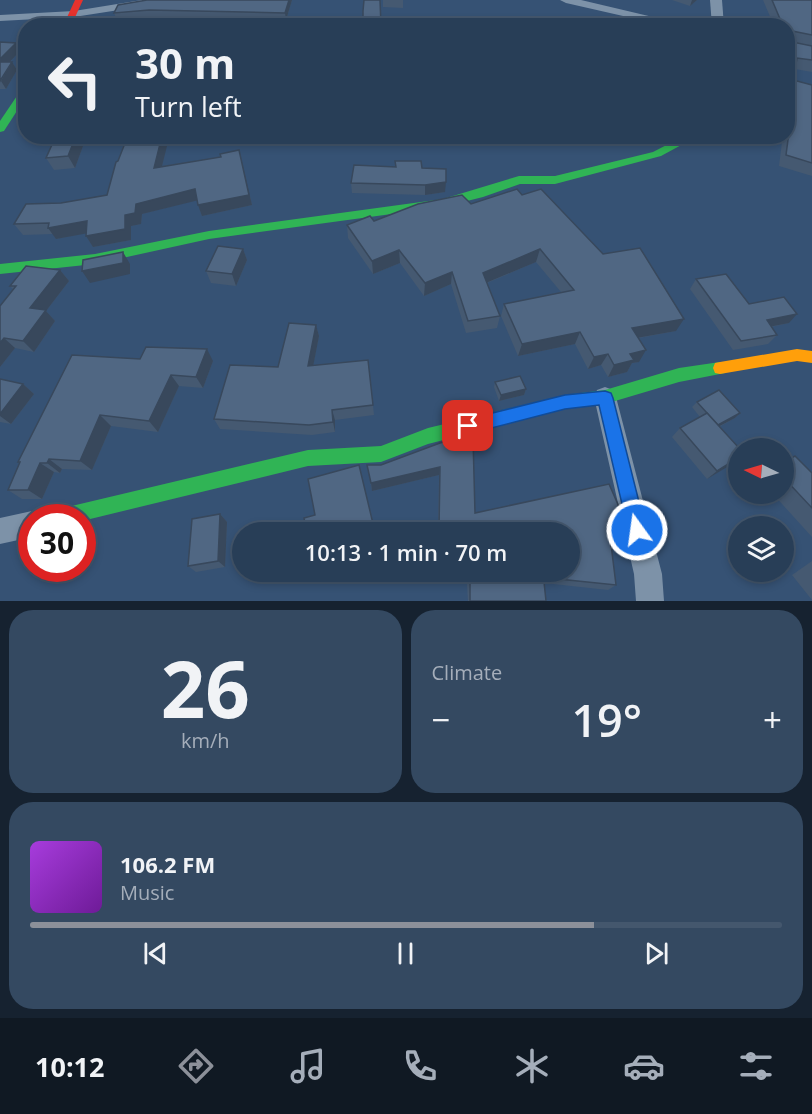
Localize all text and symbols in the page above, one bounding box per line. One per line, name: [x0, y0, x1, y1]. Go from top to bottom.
text: 30 m: [135, 34, 235, 91]
icon: left: [36, 42, 114, 120]
text: Turn left: [135, 88, 242, 125]
pin: [442, 400, 493, 451]
icon: arrive: [451, 409, 484, 442]
north arrow: [728, 438, 794, 504]
map controls: [728, 438, 794, 582]
position arrow: [605, 498, 669, 562]
speed limit sign: 30: [18, 504, 96, 582]
button: layers: [728, 516, 794, 582]
text: 10:13 · 1 min · 70 m: [305, 537, 507, 567]
text: 26: [161, 635, 250, 741]
text: Climate: [432, 659, 502, 686]
text: 19°: [571, 689, 642, 750]
text: −: [432, 697, 450, 742]
text: +: [763, 697, 782, 742]
text: km/h: [181, 727, 230, 754]
text: 106.2 FM: [120, 849, 215, 879]
text: Music: [120, 879, 174, 906]
icon: previous: [139, 937, 172, 970]
icon: pause: [389, 937, 422, 970]
icon: next: [640, 937, 673, 970]
icon: directions: [175, 1045, 217, 1087]
icon: music: [287, 1045, 329, 1087]
icon: phone: [399, 1045, 441, 1087]
icon: climate: [511, 1045, 553, 1087]
icon: car: [623, 1045, 665, 1087]
icon: filters: [735, 1045, 777, 1087]
text: 10:12: [35, 1048, 104, 1085]

